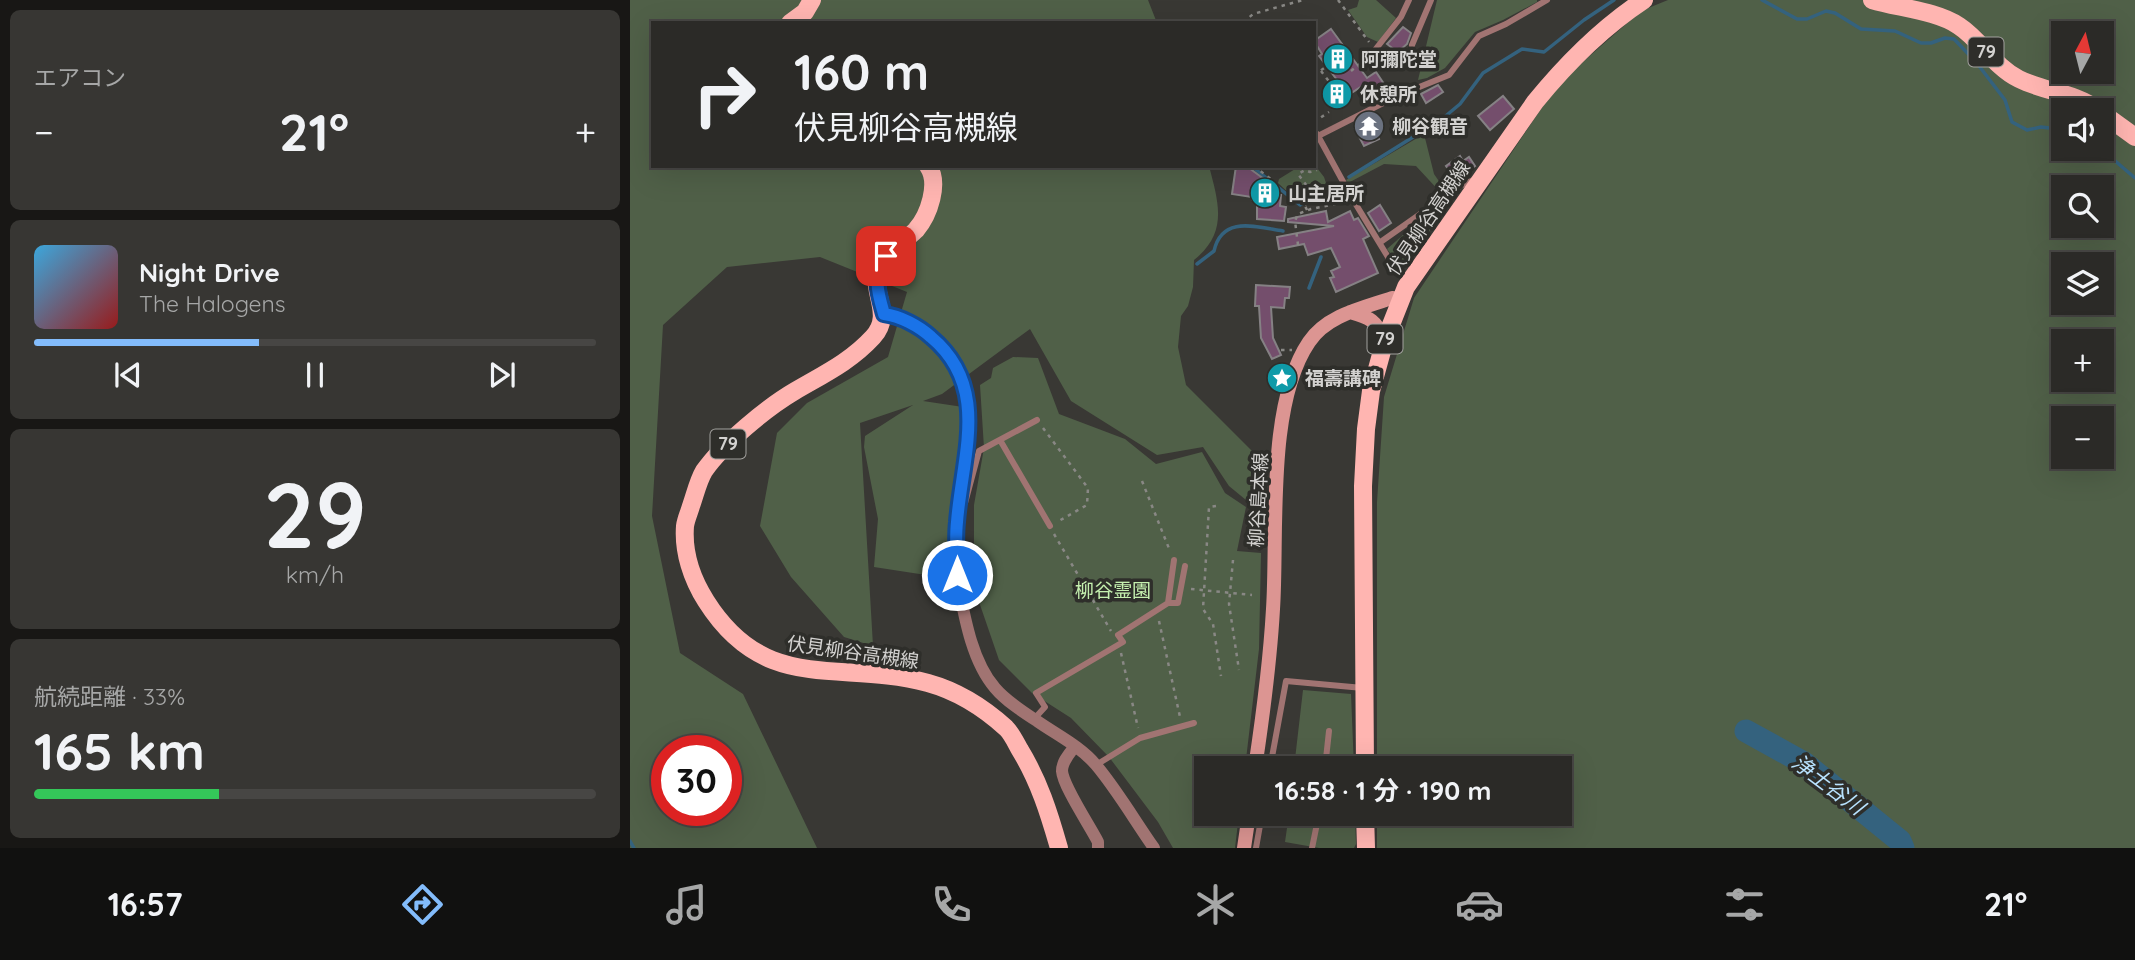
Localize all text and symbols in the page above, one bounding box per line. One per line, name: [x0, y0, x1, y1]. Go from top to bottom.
north arrow: [2051, 21, 2114, 84]
map controls: [2051, 21, 2114, 469]
road number: 79: [1968, 38, 2004, 66]
text: 160 m: [794, 41, 929, 102]
building icon: 阿彌陀堂: [1321, 42, 1355, 76]
place label: 阿彌陀堂: [1361, 47, 1437, 71]
icon: right: [679, 49, 770, 140]
text: エアコン: [34, 63, 126, 92]
building icon: 休憩所: [1320, 77, 1354, 111]
place label: 休憩所: [1360, 82, 1417, 106]
button: sound: [2051, 98, 2114, 161]
text: 21°: [279, 99, 349, 164]
text: 伏見柳谷高槻線: [794, 107, 1018, 147]
text: −: [34, 108, 54, 156]
text: +: [575, 108, 596, 156]
temple icon: 柳谷観音: [1352, 109, 1386, 143]
place label: 柳谷観音: [1392, 114, 1468, 138]
street label: 伏見柳谷高槻線: [1381, 156, 1475, 280]
button: search: [2051, 175, 2114, 238]
building icon: 山主居所: [1248, 176, 1282, 210]
place label: 山主居所: [1288, 181, 1364, 205]
pin: [856, 226, 916, 286]
icon: arrive: [867, 237, 905, 275]
button: layers: [2051, 252, 2114, 315]
text: Night Drive: [139, 256, 280, 289]
text: The Halogens: [139, 289, 286, 318]
road number: 79: [1368, 324, 1402, 354]
button: +: [2051, 329, 2114, 392]
icon: previous: [109, 356, 147, 394]
icon: pause: [296, 356, 334, 394]
icon: next: [483, 356, 521, 394]
place icon: 福壽講碑: [1265, 361, 1299, 395]
place label: 福壽講碑: [1305, 366, 1381, 390]
button: −: [2051, 406, 2114, 469]
road number: 79: [710, 430, 746, 458]
street label: 柳谷島本線: [1244, 452, 1272, 548]
text: 29: [263, 457, 367, 571]
position arrow: [920, 538, 994, 612]
text: km/h: [286, 560, 344, 589]
park label: 柳谷霊園: [1075, 578, 1151, 602]
street label: 伏見柳谷高槻線: [785, 631, 921, 673]
text: 航続距離 · 33%: [34, 682, 185, 711]
text: 165 km: [34, 718, 205, 783]
speed limit sign: 30: [651, 735, 742, 826]
water label: 浄土谷川: [1787, 749, 1872, 821]
text: 16:58 · 1 分 · 190 m: [1275, 774, 1491, 807]
icon: directions: [398, 880, 447, 929]
icon: music: [662, 880, 711, 929]
icon: phone: [927, 880, 976, 929]
icon: climate: [1191, 880, 1240, 929]
icon: car: [1455, 880, 1504, 929]
icon: filters: [1720, 880, 1769, 929]
text: 16:57: [108, 884, 183, 924]
text: 21°: [1984, 884, 2027, 924]

